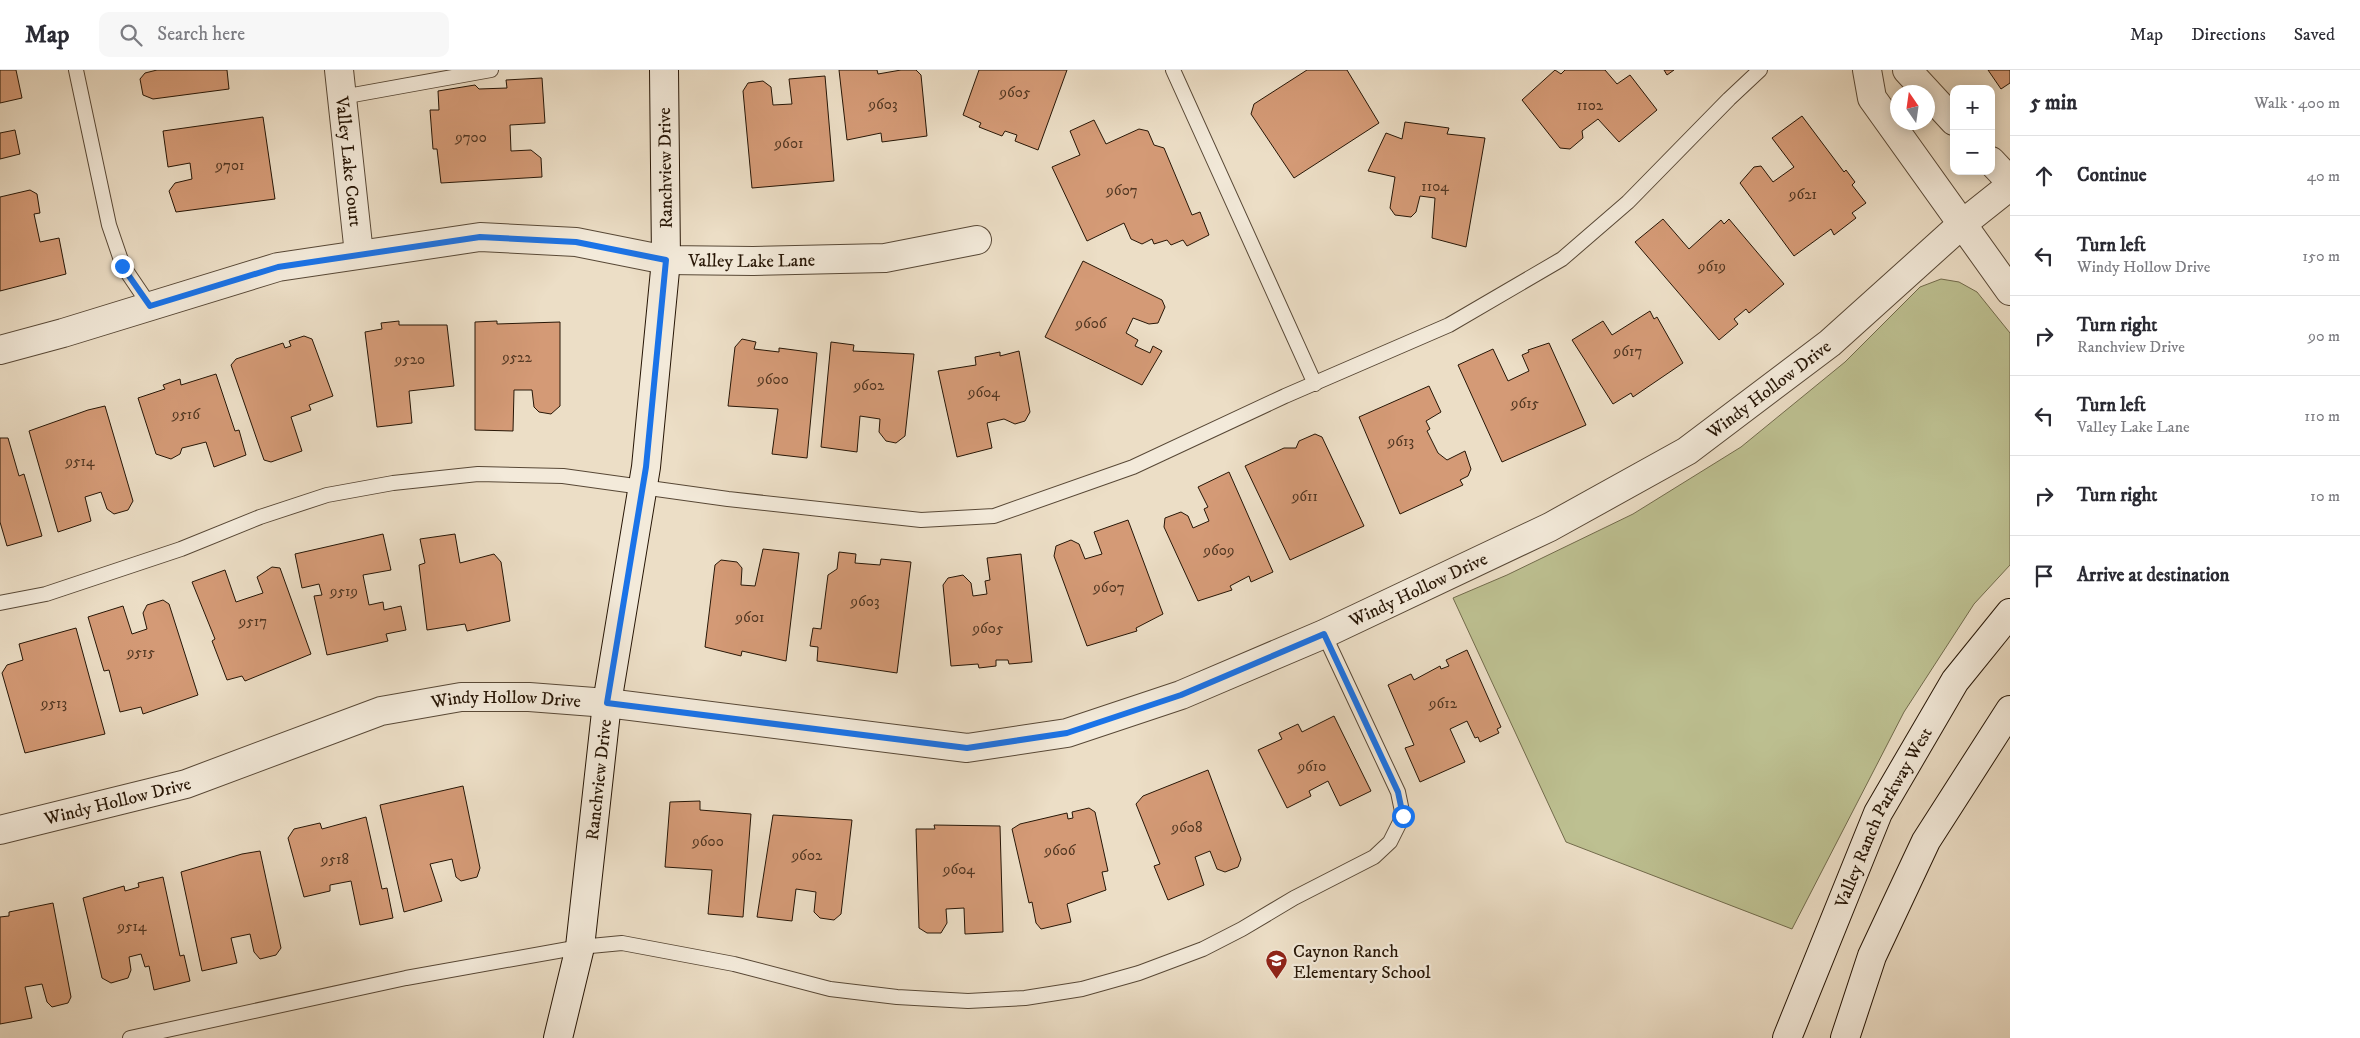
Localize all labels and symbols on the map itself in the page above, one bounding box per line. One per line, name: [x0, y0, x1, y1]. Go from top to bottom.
house number: 9605: [999, 83, 1031, 102]
north arrow: [1890, 85, 1935, 130]
street label: Valley Lake Court: [330, 94, 366, 228]
house number: 9603: [868, 95, 897, 114]
house number: 1102: [1577, 96, 1604, 115]
street label: Ranchview Drive: [654, 107, 678, 229]
house number: 9700: [454, 128, 487, 147]
house number: 9601: [774, 134, 803, 153]
house number: 9701: [215, 156, 244, 175]
house number: 1104: [1421, 177, 1449, 196]
house number: 9607: [1105, 181, 1138, 200]
house number: 9621: [1788, 185, 1817, 204]
street label: Valley Lake Lane: [687, 250, 815, 273]
route end: [111, 255, 134, 278]
house number: 9619: [1697, 257, 1726, 276]
house number: 9606: [1074, 314, 1108, 333]
street label: Windy Hollow Drive: [1702, 336, 1836, 445]
house number: 9617: [1613, 342, 1642, 361]
house number: 9522: [501, 348, 532, 367]
house number: 9520: [394, 350, 425, 369]
house number: 9600: [756, 370, 789, 389]
house number: 9602: [853, 376, 885, 395]
house number: 9604: [967, 383, 1000, 402]
house number: 9615: [1510, 394, 1540, 413]
house number: 9516: [171, 405, 201, 424]
house number: 9613: [1387, 432, 1414, 451]
house number: 9514: [64, 452, 95, 471]
house number: 9611: [1291, 487, 1318, 506]
house number: 9609: [1203, 541, 1234, 560]
street label: Windy Hollow Drive: [1345, 548, 1491, 633]
house number: 9607: [1092, 578, 1125, 597]
house number: 9519: [329, 582, 358, 601]
house number: 9603: [850, 592, 879, 611]
house number: 9601: [735, 608, 764, 627]
house number: 9517: [238, 612, 267, 631]
house number: 9605: [972, 619, 1004, 638]
house number: 9515: [126, 643, 155, 662]
street label: Windy Hollow Drive: [429, 687, 582, 714]
house number: 9513: [40, 694, 67, 713]
house number: 9612: [1428, 694, 1458, 713]
street label: Ranchview Drive: [582, 718, 617, 841]
street label: Valley Ranch Parkway West: [1830, 723, 1938, 912]
house number: 9610: [1297, 757, 1326, 776]
street label: Windy Hollow Drive: [41, 773, 194, 831]
route start: [1392, 805, 1415, 828]
house number: 9608: [1171, 818, 1202, 837]
house number: 9600: [691, 832, 724, 851]
house number: 9606: [1043, 841, 1077, 860]
house number: 9602: [791, 846, 823, 865]
house number: 9518: [320, 850, 349, 869]
house number: 9604: [942, 860, 975, 879]
house number: 9514: [116, 917, 147, 936]
place label: Caynon Ranch Elementary School: [1293, 941, 1431, 984]
school or university icon: Caynon Ranch Elementary School: [1265, 949, 1289, 980]

